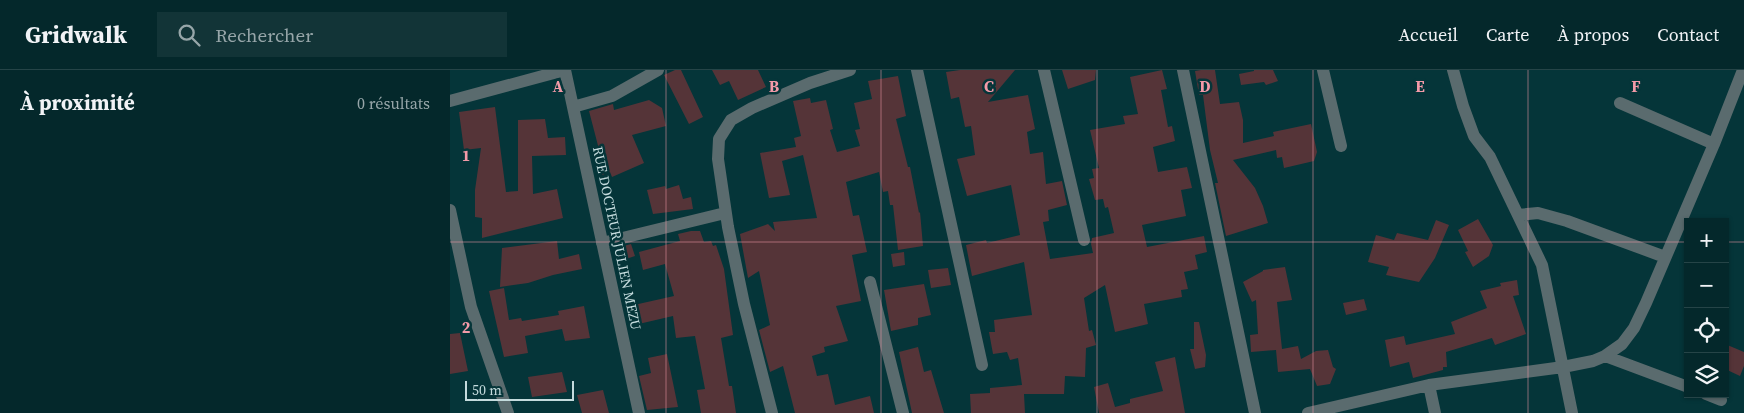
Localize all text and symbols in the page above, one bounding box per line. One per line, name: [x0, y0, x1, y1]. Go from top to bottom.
search box: [157, 12, 507, 57]
text: Gridwalk: [25, 18, 127, 51]
icon: search: [175, 21, 203, 49]
text: Rechercher: [215, 22, 313, 48]
text: Accueil: [1399, 22, 1458, 47]
text: Carte: [1486, 22, 1529, 47]
text: À propos: [1557, 22, 1629, 47]
text: Contact: [1657, 22, 1719, 47]
text: A: [553, 75, 564, 97]
text: B: [769, 75, 780, 97]
text: C: [984, 75, 994, 97]
text: D: [1199, 75, 1211, 97]
text: E: [1415, 75, 1425, 97]
text: F: [1631, 75, 1641, 97]
text: À proximité: [20, 88, 135, 117]
text: 0 résultats: [357, 92, 430, 114]
text: 1: [462, 144, 470, 166]
street label: RUE DOCTEUR JULIEN MEZU: [588, 144, 646, 332]
map controls: [1684, 218, 1729, 398]
button: +: [1684, 218, 1729, 263]
button: −: [1684, 263, 1729, 308]
button: locate: [1684, 308, 1729, 353]
text: 2: [462, 316, 471, 338]
button: layers: [1684, 353, 1729, 398]
scale bar: [465, 378, 574, 401]
text: 50 m: [472, 380, 502, 400]

